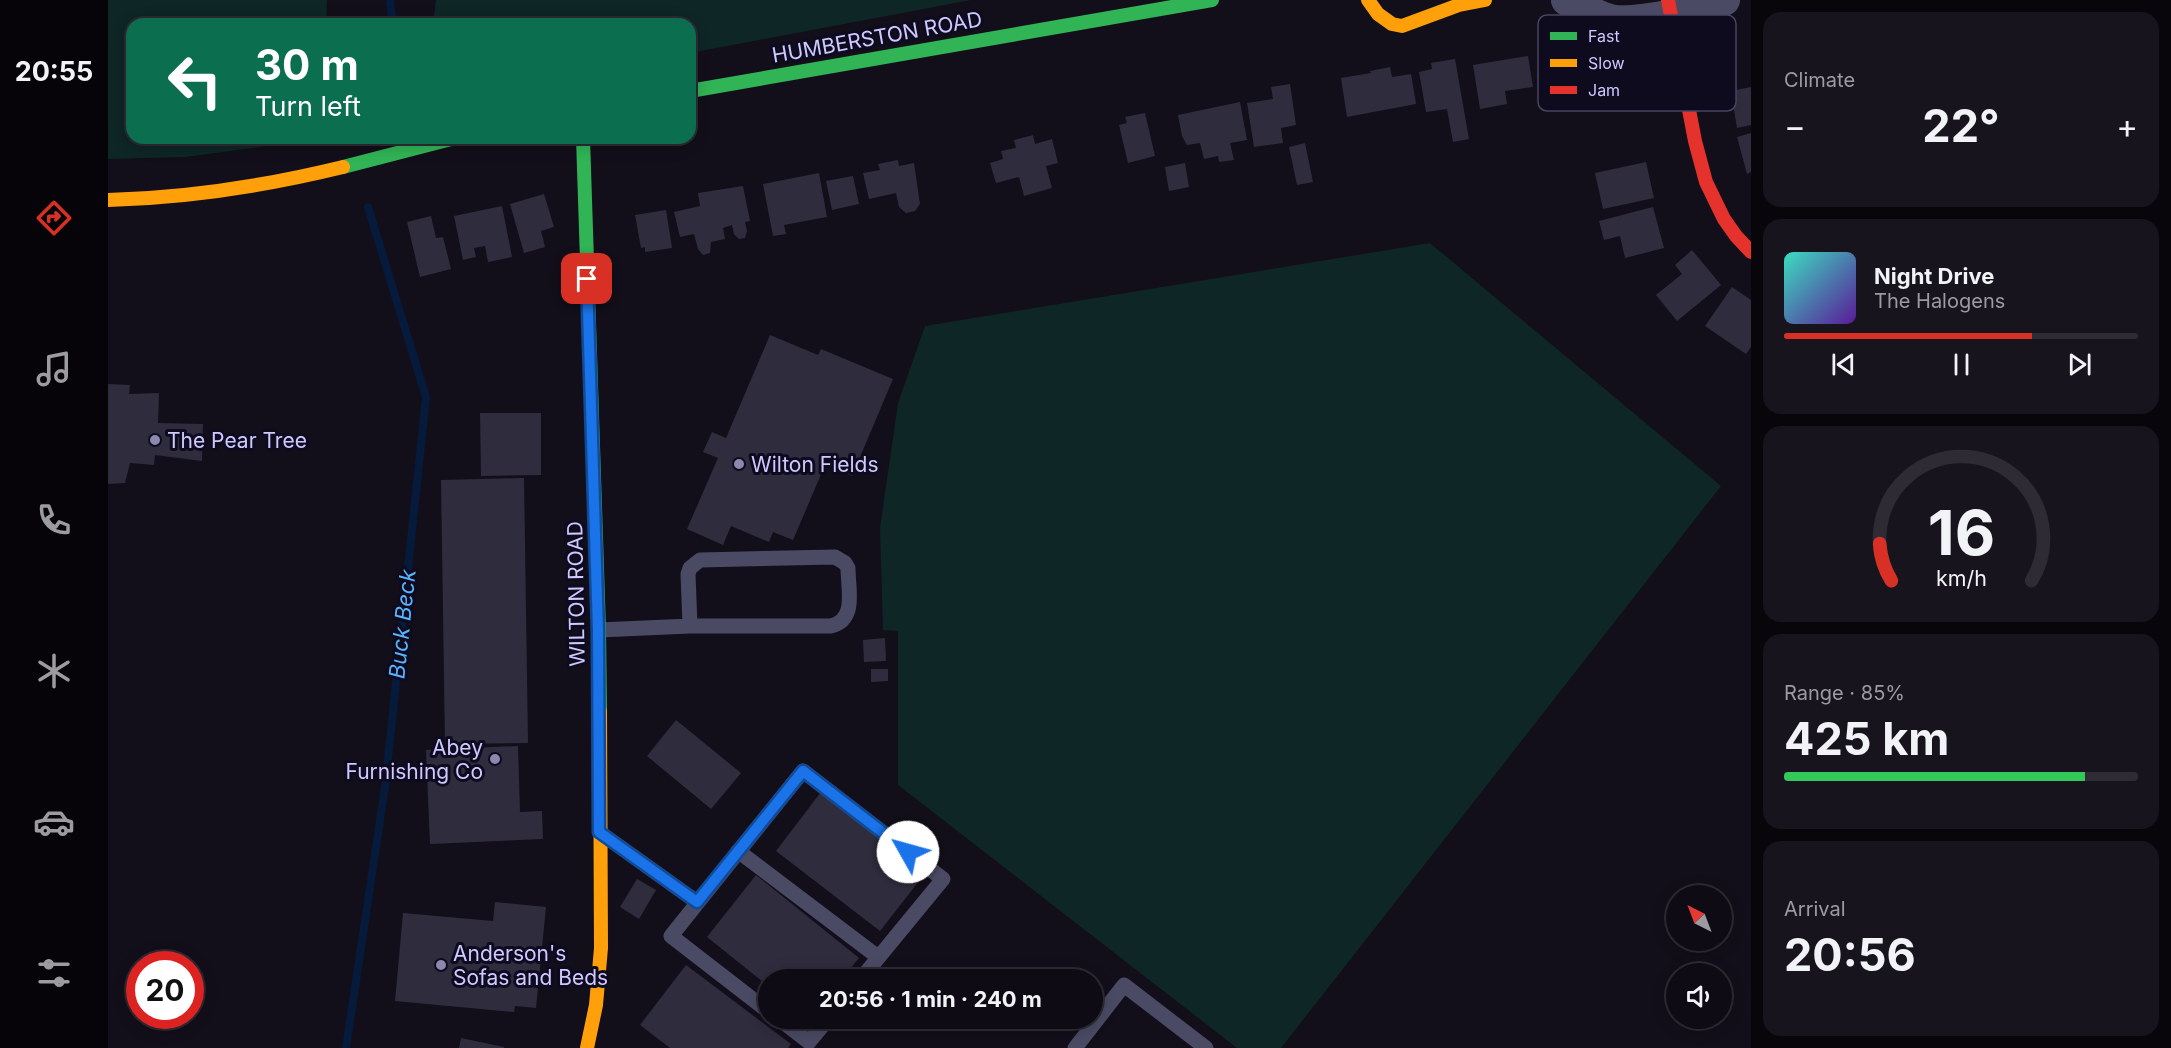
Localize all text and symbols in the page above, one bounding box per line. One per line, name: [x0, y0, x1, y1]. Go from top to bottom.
street label: HUMBERSTON ROAD: [770, 6, 984, 68]
legend: [1538, 15, 1736, 111]
text: Fast: [1588, 26, 1620, 46]
text: 30 m: [255, 39, 359, 90]
icon: left: [156, 42, 234, 120]
text: Slow: [1588, 53, 1625, 73]
text: 20:55: [15, 55, 93, 88]
text: Climate: [1784, 68, 1855, 92]
text: Jam: [1588, 80, 1620, 100]
text: Turn left: [255, 90, 361, 123]
text: 22°: [1922, 98, 2000, 153]
text: −: [1784, 106, 1806, 146]
text: +: [2116, 106, 2138, 146]
icon: directions: [33, 197, 75, 239]
pin: [561, 253, 612, 304]
icon: arrive: [570, 262, 603, 295]
text: Night Drive: [1874, 263, 1994, 289]
text: The Halogens: [1874, 289, 2005, 313]
icon: music: [33, 348, 75, 390]
icon: previous: [1827, 348, 1860, 381]
icon: pause: [1945, 348, 1978, 381]
icon: next: [2063, 348, 2096, 381]
place label: The Pear Tree: [167, 428, 307, 453]
marker: The Pear Tree: [148, 433, 162, 447]
place label: Wilton Fields: [751, 452, 879, 477]
marker: Wilton Fields: [732, 457, 746, 471]
text: 16: [1927, 495, 1995, 570]
icon: phone: [33, 499, 75, 541]
street label: WILTON ROAD: [562, 521, 590, 667]
text: km/h: [1936, 565, 1986, 591]
water label: Buck Beck: [383, 567, 421, 680]
icon: climate: [33, 650, 75, 692]
text: Range · 85%: [1784, 681, 1905, 705]
text: 425 km: [1784, 711, 1949, 766]
place label: Abey Furnishing Co: [345, 735, 483, 784]
marker: Abey Furnishing Co: [488, 752, 502, 766]
icon: car: [33, 801, 75, 843]
position arrow: [876, 820, 940, 884]
north arrow: [1666, 885, 1732, 951]
map controls: [1666, 885, 1732, 1029]
text: Arrival: [1784, 897, 1846, 921]
text: 20:56: [1784, 927, 1916, 982]
place label: Anderson's Sofas and Beds: [453, 941, 608, 990]
speed limit sign: 20: [126, 951, 204, 1029]
icon: filters: [33, 952, 75, 994]
marker: Anderson's Sofas and Beds: [434, 958, 448, 972]
button: sound: [1666, 963, 1732, 1029]
text: 20:56 · 1 min · 240 m: [819, 986, 1042, 1012]

